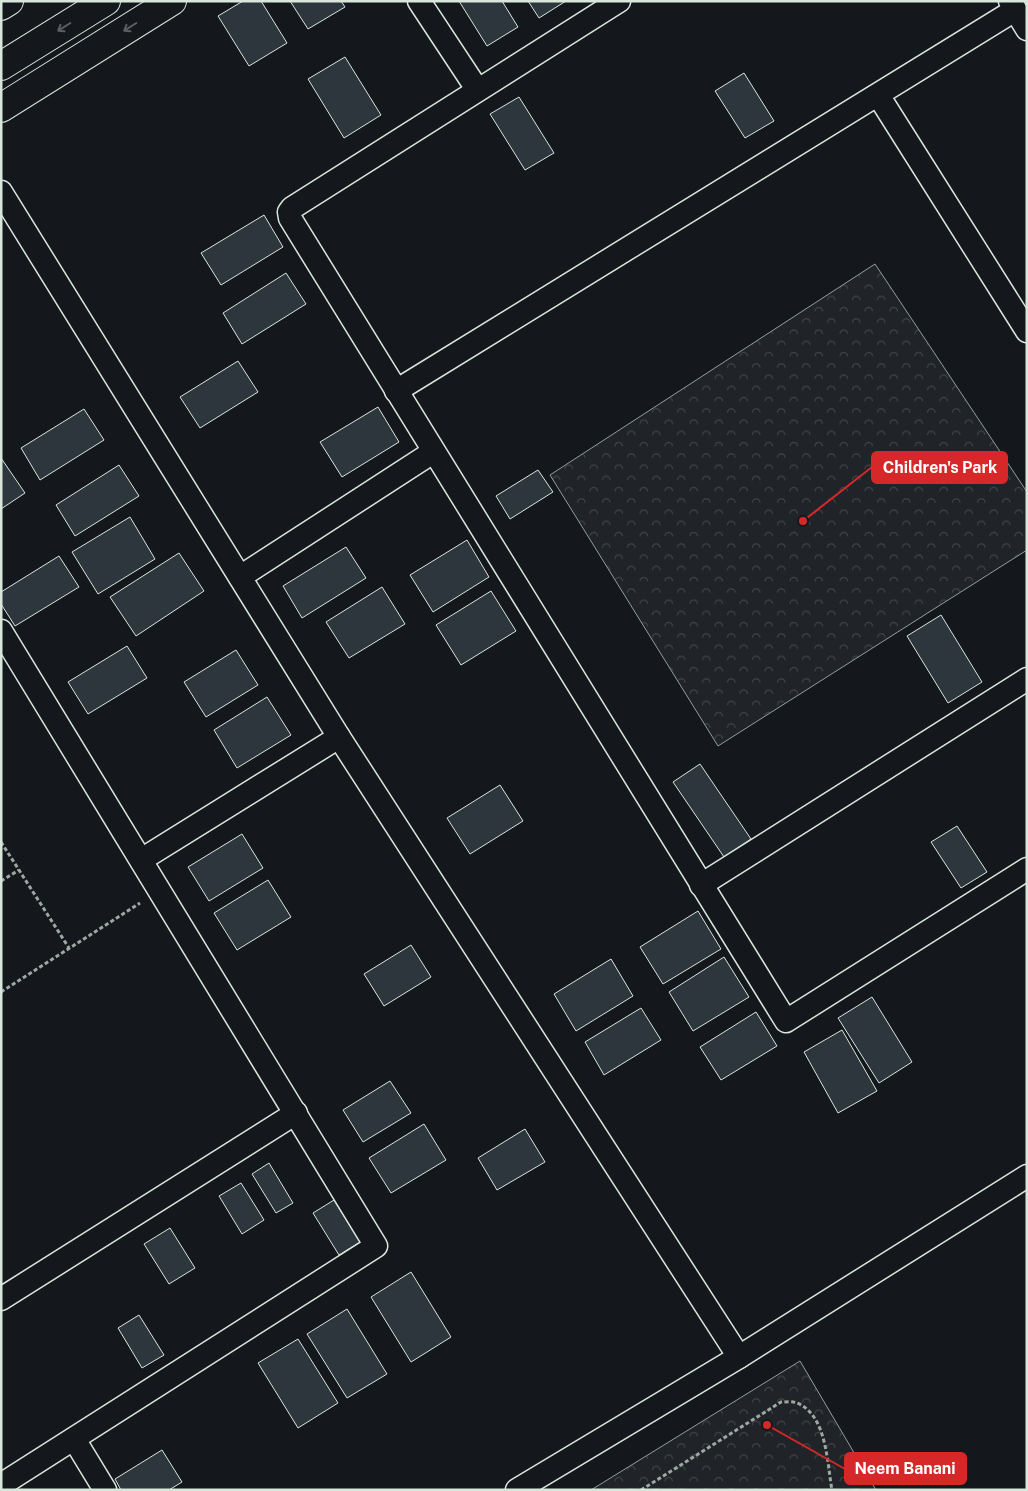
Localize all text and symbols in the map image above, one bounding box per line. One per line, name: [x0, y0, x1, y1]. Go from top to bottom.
one-way arrow: [58, 22, 72, 32]
one-way arrow: [124, 22, 138, 32]
callout: Children's Park: [872, 452, 1007, 483]
text: Children's Park: [883, 458, 997, 477]
callout: Neem Banani: [845, 1453, 966, 1484]
text: Neem Banani: [855, 1459, 955, 1478]

